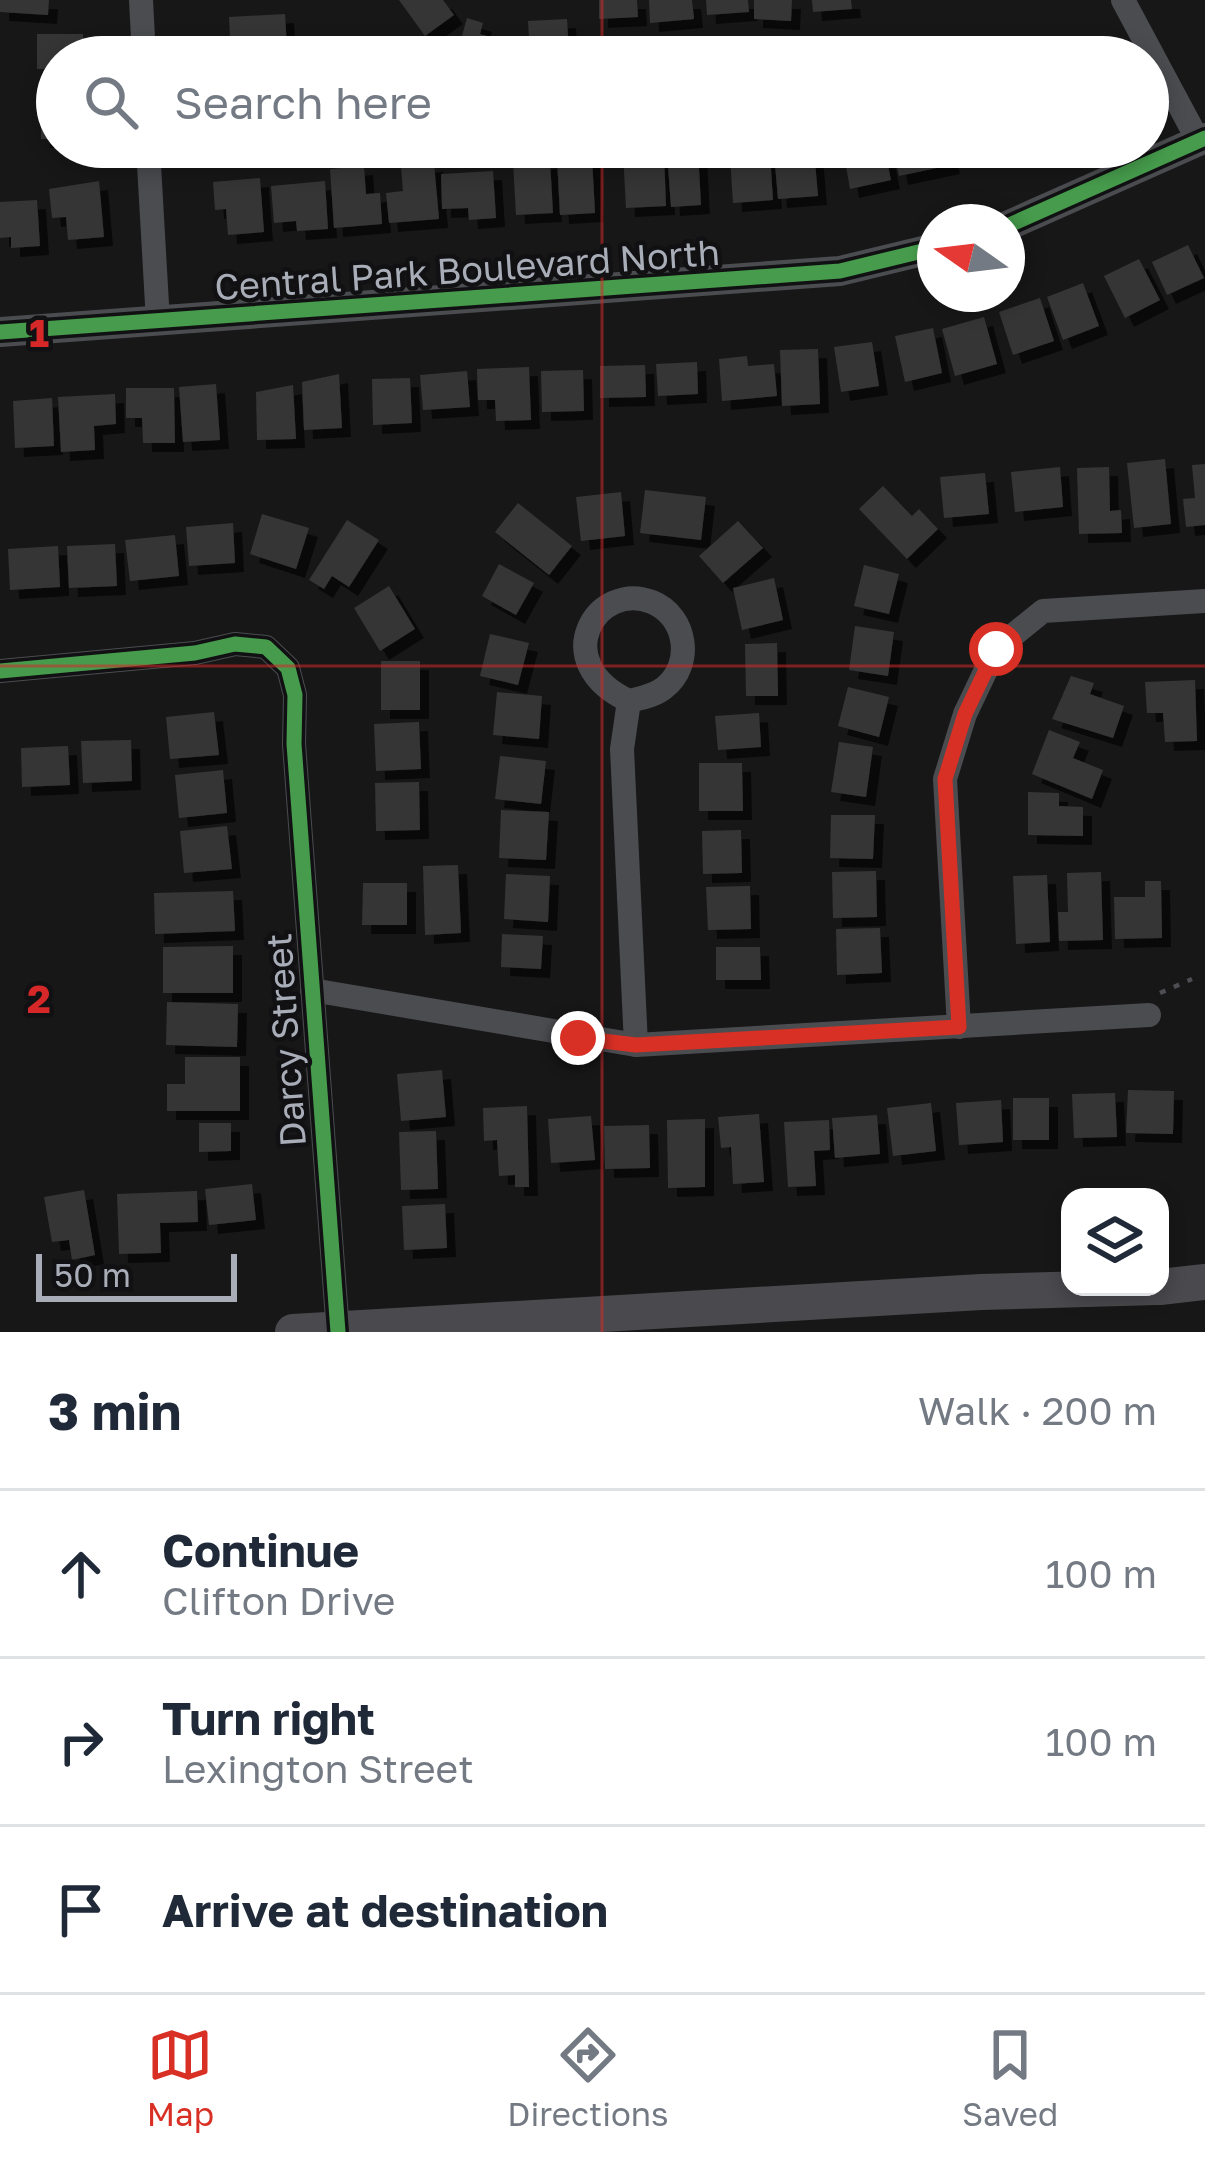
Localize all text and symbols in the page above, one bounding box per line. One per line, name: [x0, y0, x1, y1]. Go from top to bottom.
search box: [36, 36, 1169, 168]
icon: search: [78, 69, 144, 135]
text: Search here: [174, 75, 432, 129]
north arrow: [917, 204, 1025, 312]
street label: Central Park Boulevard North: [213, 230, 721, 308]
text: 1: [29, 309, 49, 356]
route start: [969, 622, 1023, 676]
street label: Darcy Street: [256, 932, 314, 1148]
text: 2: [27, 975, 51, 1022]
route end: [551, 1011, 605, 1065]
map controls: [1061, 1188, 1169, 1296]
button: layers: [1061, 1188, 1169, 1296]
scale bar: [36, 1248, 237, 1301]
text: 50 m: [54, 1255, 131, 1294]
text: 3 min: [48, 1380, 181, 1441]
text: Walk · 200 m: [918, 1387, 1157, 1434]
text: Continue: [162, 1523, 359, 1577]
icon: ahead: [48, 1541, 114, 1607]
text: 100 m: [1045, 1550, 1157, 1597]
text: Clifton Drive: [162, 1577, 395, 1624]
text: Turn right: [162, 1691, 375, 1745]
icon: right: [48, 1709, 114, 1775]
text: 100 m: [1045, 1718, 1157, 1765]
text: Lexington Street: [162, 1745, 474, 1792]
icon: arrive: [48, 1877, 114, 1943]
text: Arrive at destination: [162, 1883, 608, 1937]
tab: Map: [147, 2022, 214, 2133]
tab: Directions: [507, 2022, 669, 2133]
tab: Saved: [962, 2022, 1058, 2133]

